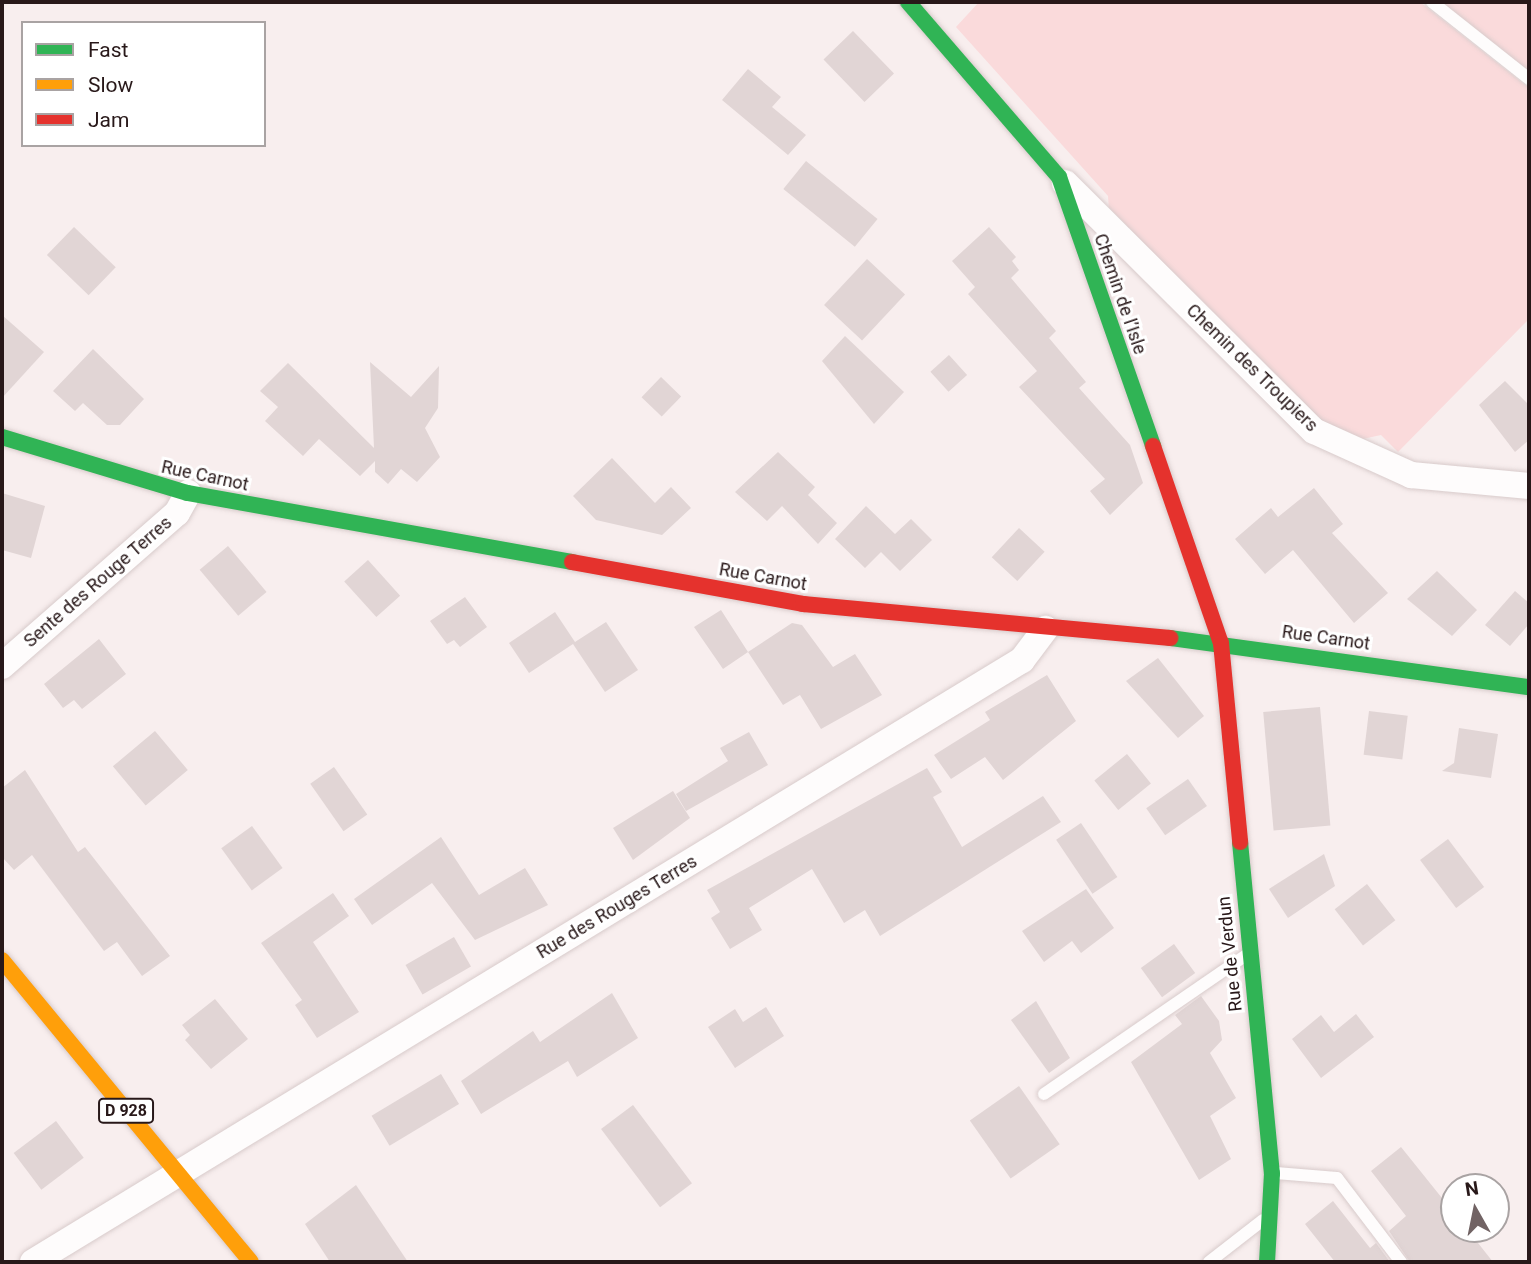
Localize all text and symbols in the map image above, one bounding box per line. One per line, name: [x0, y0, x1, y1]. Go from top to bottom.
legend: [21, 21, 266, 147]
text: Fast: [88, 38, 128, 62]
text: Slow: [88, 73, 133, 97]
text: Jam: [88, 108, 129, 132]
street label: Chemin de l’Isle: [1089, 231, 1151, 357]
street label: Chemin des Troupiers: [1182, 300, 1322, 436]
street label: Rue Carnot: [159, 456, 251, 496]
street label: Sente des Rouge Terres: [20, 512, 176, 652]
street label: Rue Carnot: [717, 559, 809, 595]
street label: Rue Carnot: [1281, 621, 1371, 655]
street label: Rue des Rouges Terres: [533, 851, 701, 963]
street label: Rue de Verdun: [1213, 895, 1247, 1013]
road number: D 928: [98, 1098, 154, 1124]
north arrow: [1440, 1173, 1510, 1243]
text: N: [1464, 1176, 1480, 1201]

